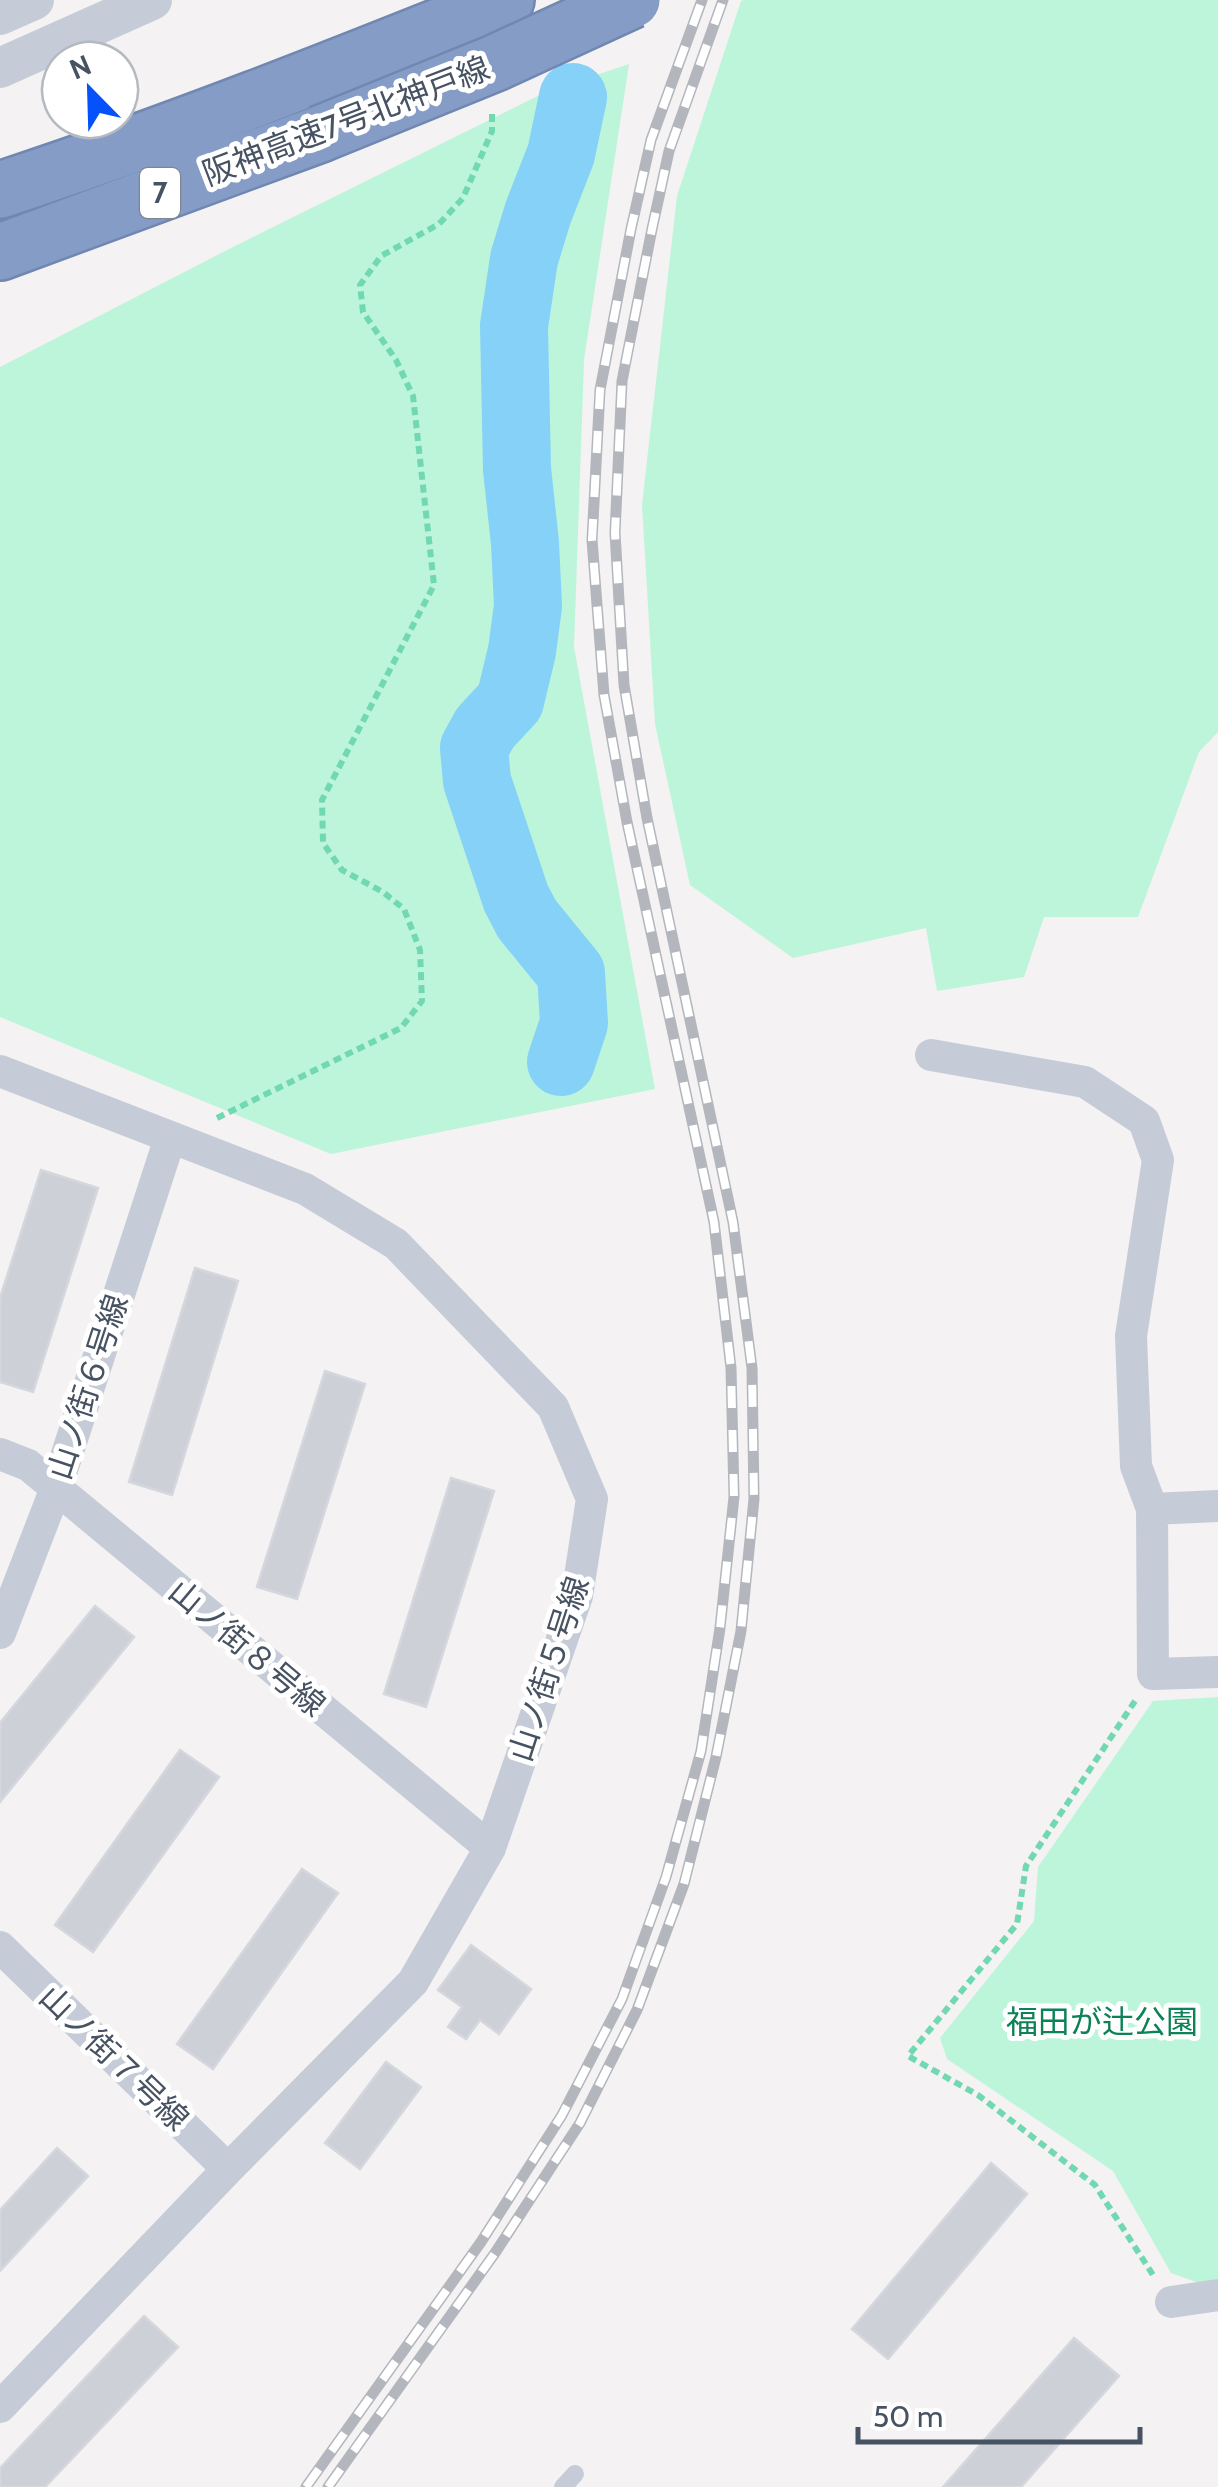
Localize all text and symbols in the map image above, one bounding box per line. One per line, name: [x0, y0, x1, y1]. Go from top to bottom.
north arrow: [40, 40, 140, 140]
text: N: [64, 47, 96, 87]
street label: 阪神高速7号北神戸線: [197, 48, 495, 193]
road number: 7: [140, 168, 180, 218]
street label: 山ノ街６号線: [39, 1290, 136, 1484]
street label: 山ノ街８号線: [161, 1571, 333, 1724]
street label: 山ノ街５号線: [500, 1572, 597, 1766]
street label: 山ノ街７号線: [32, 1977, 197, 2138]
park label: 福田が辻公園: [1006, 2002, 1198, 2041]
scale bar: [858, 2382, 1140, 2444]
text: 50 m: [873, 2398, 943, 2435]

